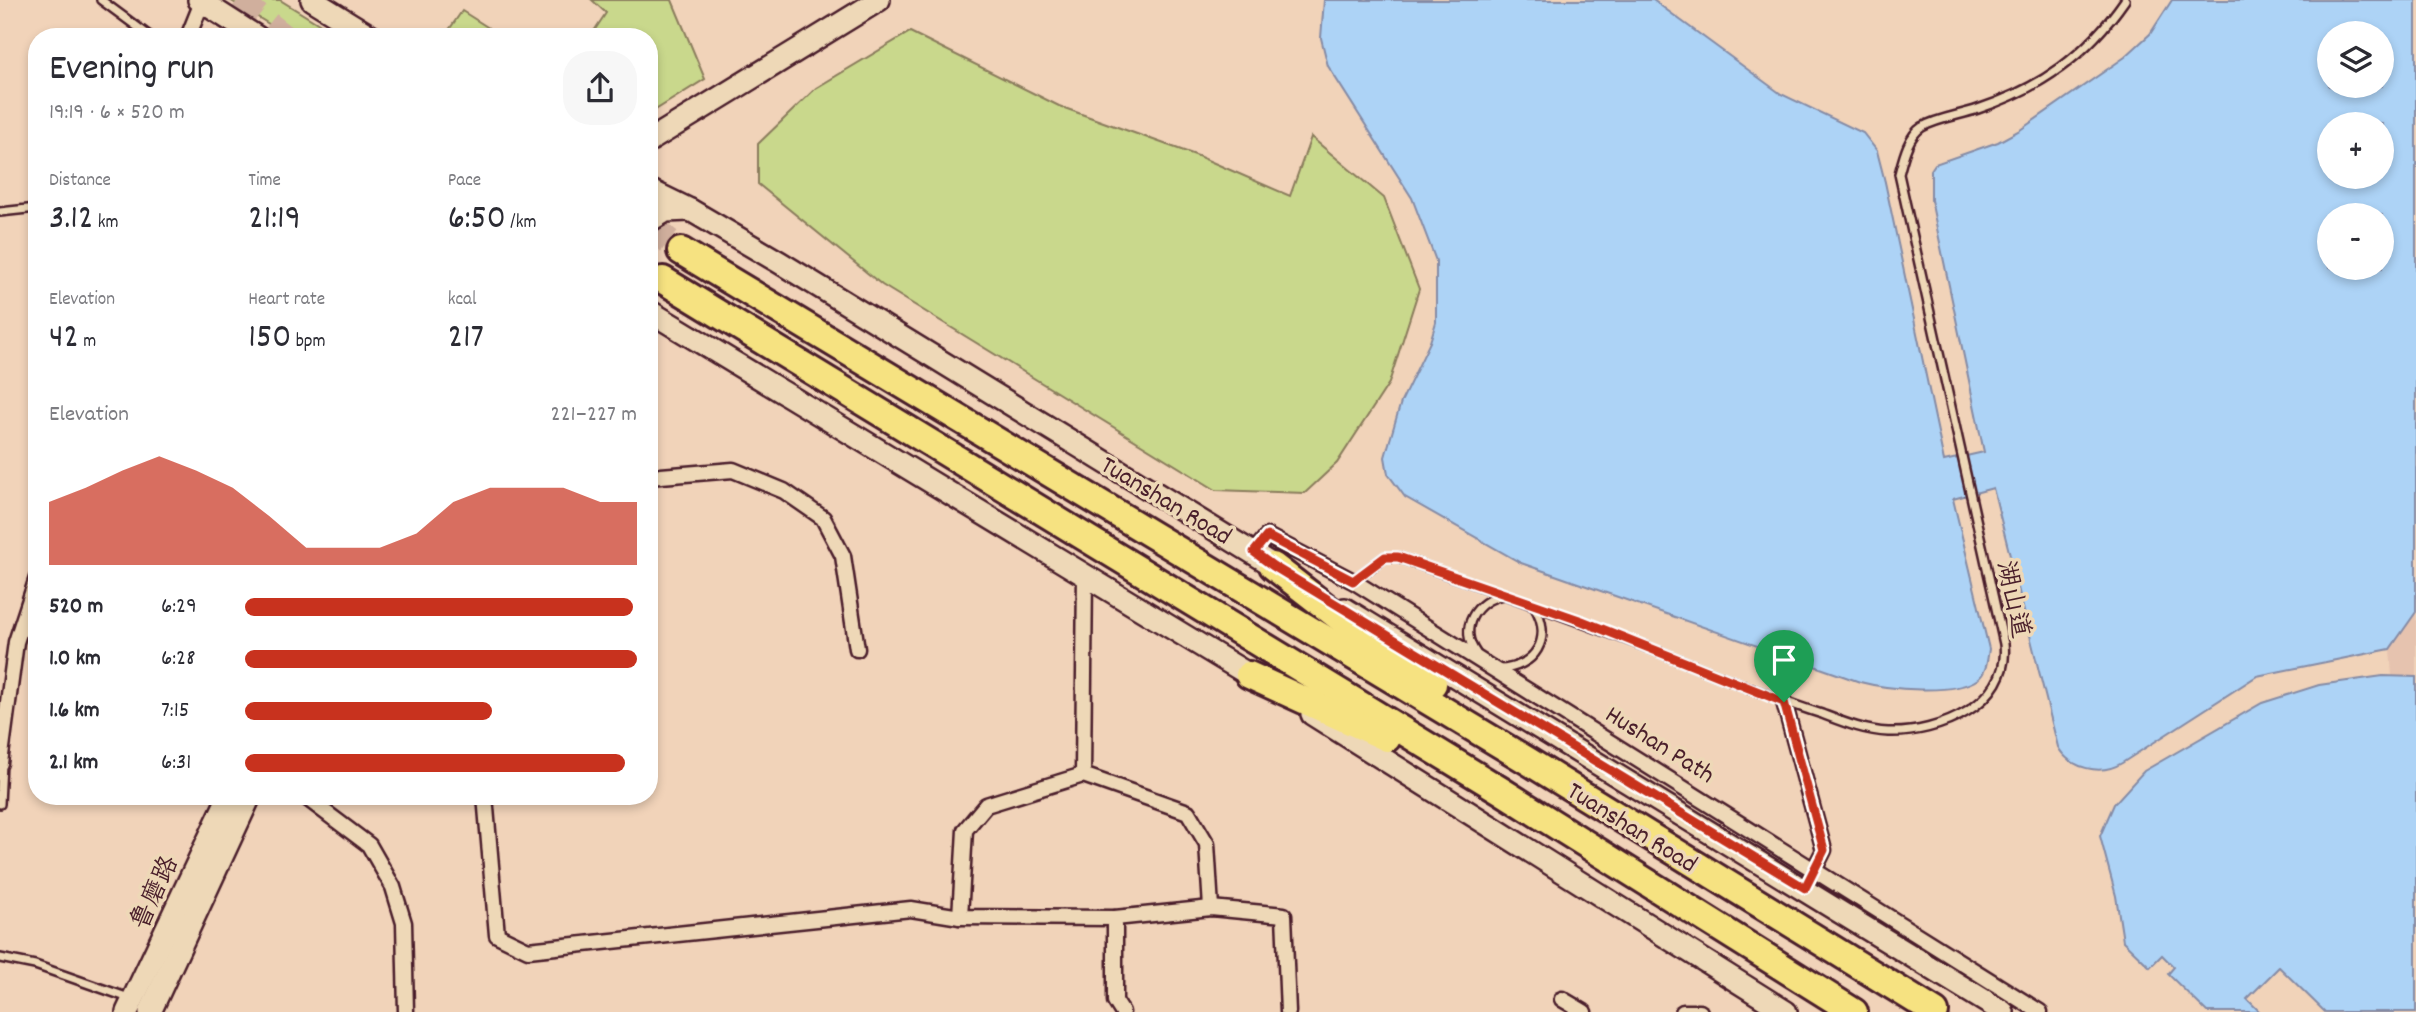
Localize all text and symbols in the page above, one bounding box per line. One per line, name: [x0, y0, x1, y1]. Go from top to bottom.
map controls: [2317, 21, 2394, 280]
button: layers: [2317, 21, 2394, 98]
text: Evening run: [49, 43, 214, 98]
button: share: [563, 51, 637, 125]
text: 19:19 · 6 × 520 m: [49, 97, 185, 130]
button: +: [2317, 112, 2394, 189]
text: Distance: [49, 168, 111, 195]
text: Time: [248, 168, 281, 195]
text: Pace: [448, 168, 481, 195]
text: 3.12: [49, 195, 93, 245]
text: 21:19: [248, 195, 301, 245]
text: 6:50: [448, 195, 506, 245]
button: −: [2317, 203, 2394, 280]
text: km: [93, 210, 119, 237]
text: /km: [506, 210, 537, 237]
text: Elevation: [49, 287, 115, 314]
text: Heart rate: [248, 287, 325, 314]
text: kcal: [448, 287, 477, 314]
text: 42: [49, 314, 79, 364]
text: 150: [248, 314, 291, 364]
text: 217: [448, 314, 484, 364]
text: m: [79, 329, 96, 356]
text: bpm: [291, 329, 326, 356]
text: Elevation: [49, 399, 129, 432]
text: 221–227 m: [550, 399, 637, 432]
street label: Tuanshan Road: [1092, 448, 1238, 556]
street label: 湖山道: [1985, 558, 2038, 642]
text: 520 m: [49, 591, 103, 624]
text: 6:29: [161, 591, 197, 624]
pin: [1754, 630, 1814, 702]
icon: arrive: [1765, 641, 1803, 679]
text: 1.0 km: [49, 643, 101, 676]
text: 6:28: [161, 643, 195, 676]
text: 1.6 km: [49, 695, 100, 728]
text: 7:15: [161, 695, 189, 728]
street label: Hushan Path: [1597, 698, 1721, 794]
text: 2.1 km: [49, 747, 98, 780]
text: 6:31: [161, 747, 191, 780]
street label: Tuanshan Road: [1559, 774, 1703, 884]
street label: 鲁磨路: [123, 850, 189, 937]

